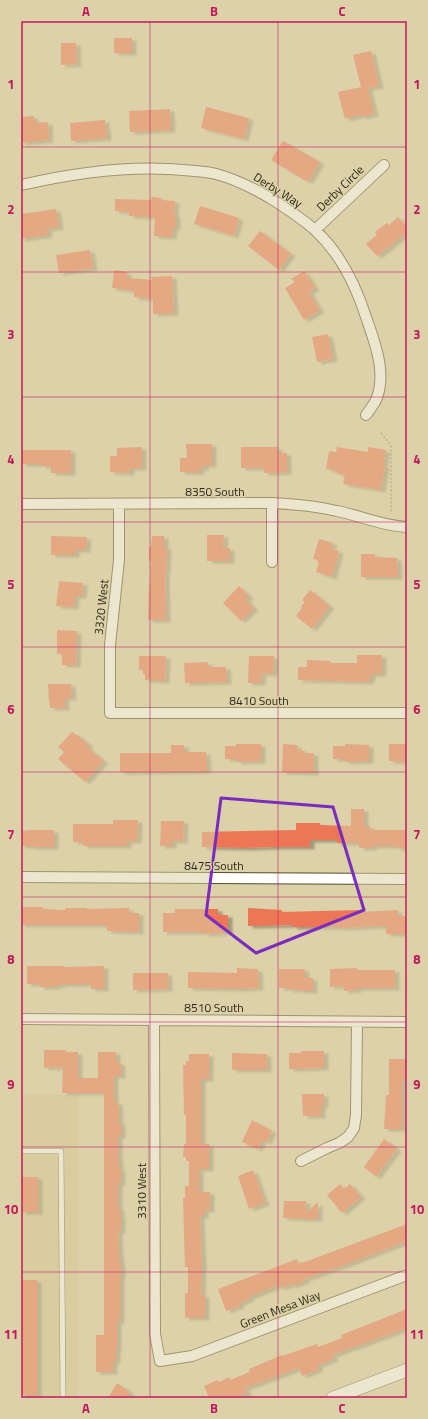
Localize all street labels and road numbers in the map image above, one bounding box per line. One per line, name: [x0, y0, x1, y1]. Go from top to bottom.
street label: Derby Circle: [312, 160, 368, 216]
street label: Derby Way: [250, 167, 306, 213]
street label: 8350 South: [185, 482, 245, 501]
street label: 3320 West: [89, 577, 113, 636]
street label: 8410 South: [229, 691, 289, 710]
street label: 8475 South: [184, 856, 244, 875]
street label: 8510 South: [184, 998, 244, 1017]
street label: 3310 West: [132, 1162, 151, 1219]
street label: Green Mesa Way: [237, 1285, 323, 1333]

